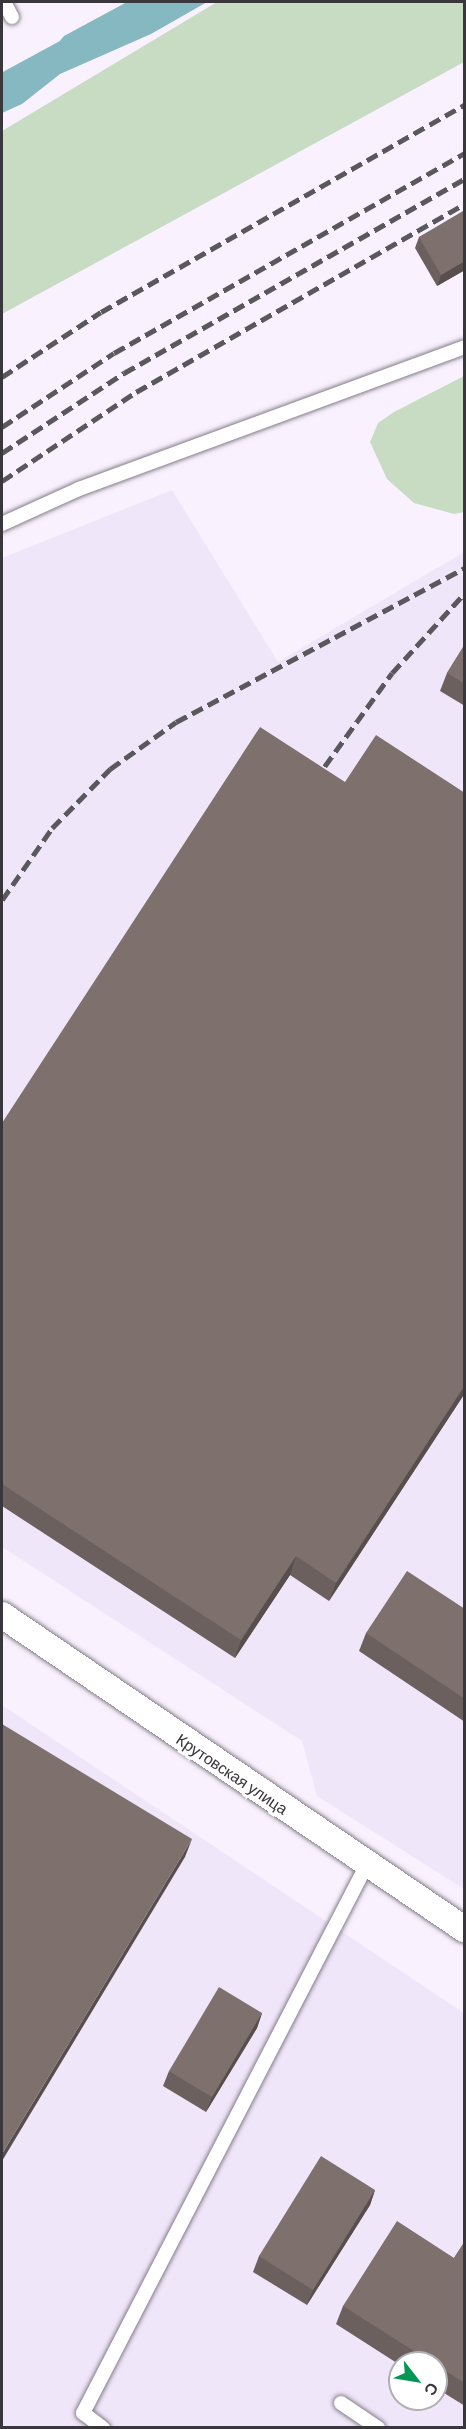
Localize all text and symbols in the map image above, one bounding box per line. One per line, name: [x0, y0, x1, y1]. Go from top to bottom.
street label: Крутовская улица: [173, 1730, 291, 1818]
north arrow: [388, 2351, 448, 2411]
text: С: [421, 2380, 443, 2399]

